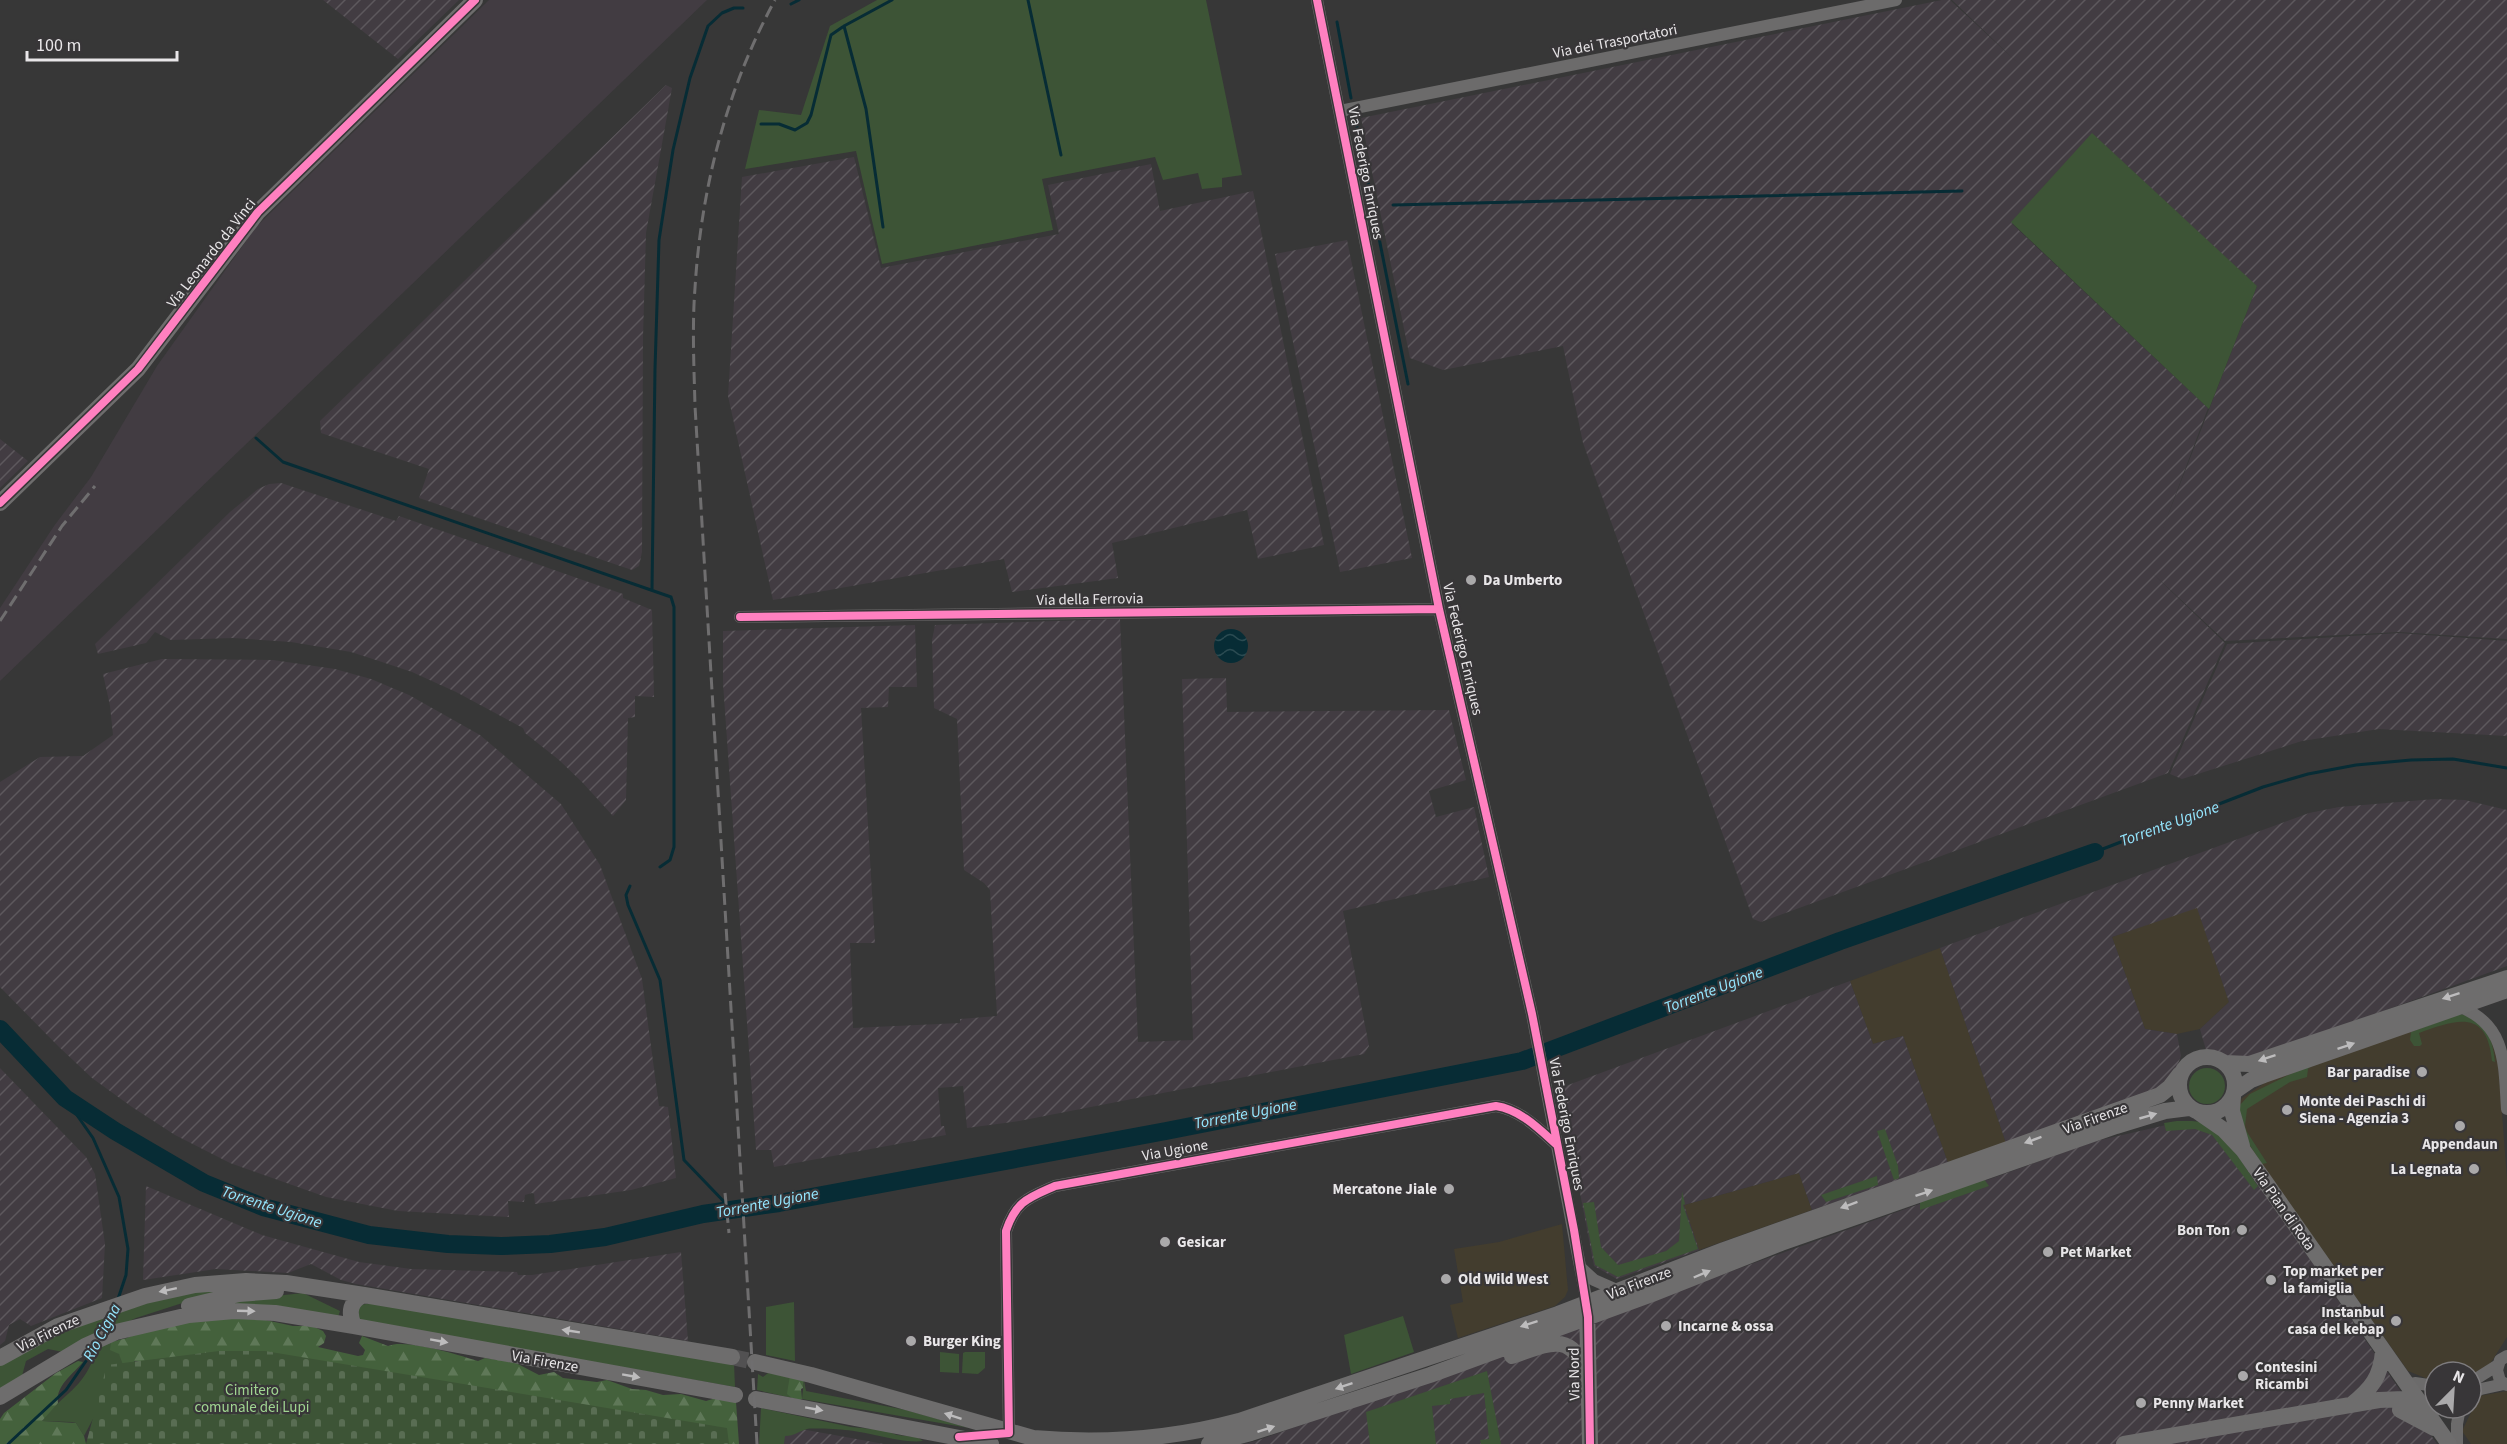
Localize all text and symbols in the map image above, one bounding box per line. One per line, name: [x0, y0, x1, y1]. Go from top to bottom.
street label: Via dei Trasportatori: [1551, 19, 1679, 64]
scale bar: [27, 24, 177, 62]
text: 100 m: [36, 33, 81, 58]
street label: Via Federigo Enriques: [1342, 105, 1389, 241]
street label: Via Leonardo da Vinci: [162, 194, 261, 313]
place label: Da Umberto: [1483, 570, 1562, 591]
marker: Da Umberto: [1464, 573, 1478, 587]
street label: Via Federigo Enriques: [1437, 581, 1488, 717]
street label: Via della Ferrovia: [1036, 588, 1144, 611]
water label: Torrente Ugione: [2117, 796, 2222, 852]
water label: Torrente Ugione: [1661, 961, 1766, 1019]
one-way arrow: [2442, 992, 2460, 1001]
one-way arrow: [2337, 1040, 2355, 1050]
one-way arrow: [2257, 1054, 2275, 1063]
street label: Via Federigo Enriques: [1543, 1056, 1590, 1192]
place label: Bar paradise: [2327, 1062, 2410, 1083]
marker: Bar paradise: [2415, 1065, 2429, 1079]
place label: Monte dei Paschi di Siena - Agenzia 3: [2299, 1091, 2426, 1129]
water label: Torrente Ugione: [1192, 1093, 1299, 1135]
street label: Via Firenze: [2060, 1097, 2130, 1140]
marker: Monte dei Paschi di Siena - Agenzia 3: [2280, 1103, 2294, 1117]
one-way arrow: [2139, 1111, 2157, 1120]
marker: Appendaun: [2453, 1119, 2467, 1133]
street label: Via Ugione: [1141, 1134, 1210, 1167]
place label: Appendaun: [2421, 1134, 2498, 1155]
one-way arrow: [2024, 1135, 2042, 1145]
place label: La Legnata: [2391, 1159, 2462, 1180]
marker: La Legnata: [2467, 1162, 2481, 1176]
street label: Via Pian di Rota: [2247, 1164, 2320, 1255]
place label: Mercatone Jiale: [1333, 1179, 1437, 1200]
water label: Torrente Ugione: [219, 1180, 325, 1234]
water label: Torrente Ugione: [714, 1182, 821, 1224]
marker: Mercatone Jiale: [1442, 1182, 1456, 1196]
one-way arrow: [1915, 1188, 1933, 1198]
one-way arrow: [1840, 1200, 1858, 1210]
place label: Bon Ton: [2177, 1220, 2230, 1241]
marker: Bon Ton: [2235, 1223, 2249, 1237]
place label: Gesicar: [1177, 1232, 1226, 1253]
marker: Gesicar: [1158, 1235, 1172, 1249]
place label: Pet Market: [2060, 1242, 2132, 1263]
marker: Pet Market: [2041, 1245, 2055, 1259]
place label: Top market per la famiglia: [2283, 1261, 2383, 1299]
street label: Via Firenze: [1604, 1262, 1674, 1305]
place label: Old Wild West: [1458, 1269, 1549, 1290]
one-way arrow: [1693, 1270, 1710, 1279]
marker: Old Wild West: [1439, 1272, 1453, 1286]
marker: Top market per la famiglia: [2264, 1273, 2278, 1287]
one-way arrow: [158, 1286, 177, 1295]
water label: Rio Cigna: [78, 1300, 126, 1365]
place label: Instanbul casa del kebap: [2288, 1302, 2385, 1340]
one-way arrow: [237, 1306, 256, 1316]
street label: Via Firenze: [13, 1309, 83, 1358]
marker: Instanbul casa del kebap: [2389, 1314, 2403, 1328]
place label: Incarne & ossa: [1678, 1316, 1774, 1337]
one-way arrow: [1520, 1319, 1538, 1329]
marker: Incarne & ossa: [1659, 1319, 1673, 1333]
one-way arrow: [561, 1326, 580, 1335]
place label: Burger King: [923, 1331, 1001, 1352]
marker: Burger King: [904, 1334, 918, 1348]
one-way arrow: [429, 1337, 448, 1346]
street label: Via Firenze: [510, 1345, 580, 1378]
street label: Via Nord: [1564, 1347, 1585, 1401]
place label: Contesini Ricambi: [2255, 1357, 2317, 1395]
north arrow: [2423, 1360, 2483, 1420]
text: N: [2449, 1365, 2468, 1389]
marker: Contesini Ricambi: [2236, 1369, 2250, 1383]
one-way arrow: [621, 1372, 640, 1381]
park label: Cimitero comunale dei Lupi: [194, 1380, 310, 1418]
one-way arrow: [1335, 1382, 1353, 1391]
place label: Penny Market: [2153, 1393, 2244, 1414]
marker: Penny Market: [2134, 1396, 2148, 1410]
one-way arrow: [804, 1405, 823, 1414]
one-way arrow: [944, 1410, 962, 1420]
one-way arrow: [1257, 1423, 1275, 1433]

